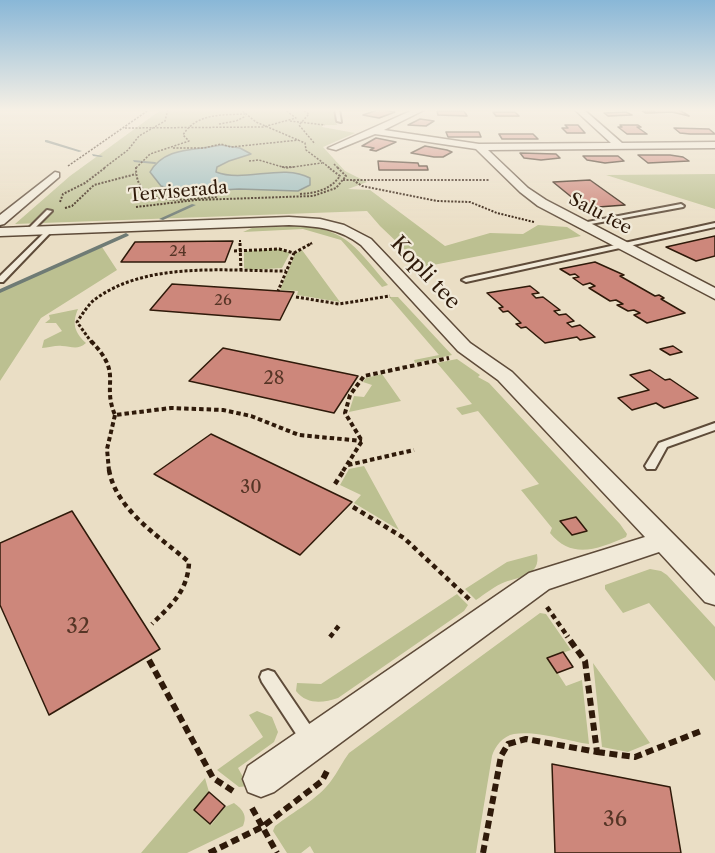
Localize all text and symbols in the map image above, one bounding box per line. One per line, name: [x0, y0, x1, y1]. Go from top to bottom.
street label: Terviserada: [127, 177, 229, 207]
street label: Salu tee: [565, 189, 635, 239]
street label: Kopli tee: [385, 231, 465, 315]
house number: 24: [169, 243, 187, 261]
house number: 26: [214, 292, 232, 310]
house number: 28: [263, 368, 285, 390]
house number: 30: [240, 477, 262, 499]
house number: 32: [66, 614, 90, 640]
house number: 36: [603, 807, 627, 833]

